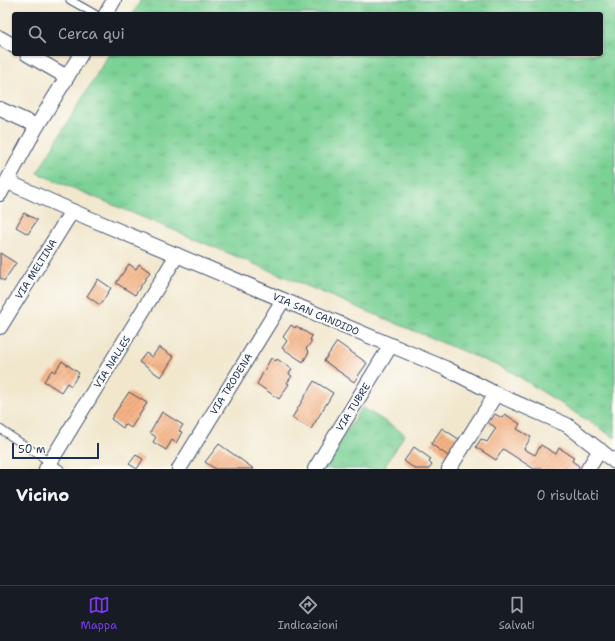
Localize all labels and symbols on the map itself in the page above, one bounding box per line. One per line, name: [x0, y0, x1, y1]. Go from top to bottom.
street label: VIA MELTINA: [12, 236, 60, 302]
street label: VIA SAN CANDIDO: [271, 290, 361, 338]
street label: VIA NALLES: [91, 333, 133, 391]
street label: VIA TRODENA: [207, 351, 255, 417]
street label: VIA TUBRE: [333, 380, 373, 434]
scale bar: [12, 441, 99, 460]

